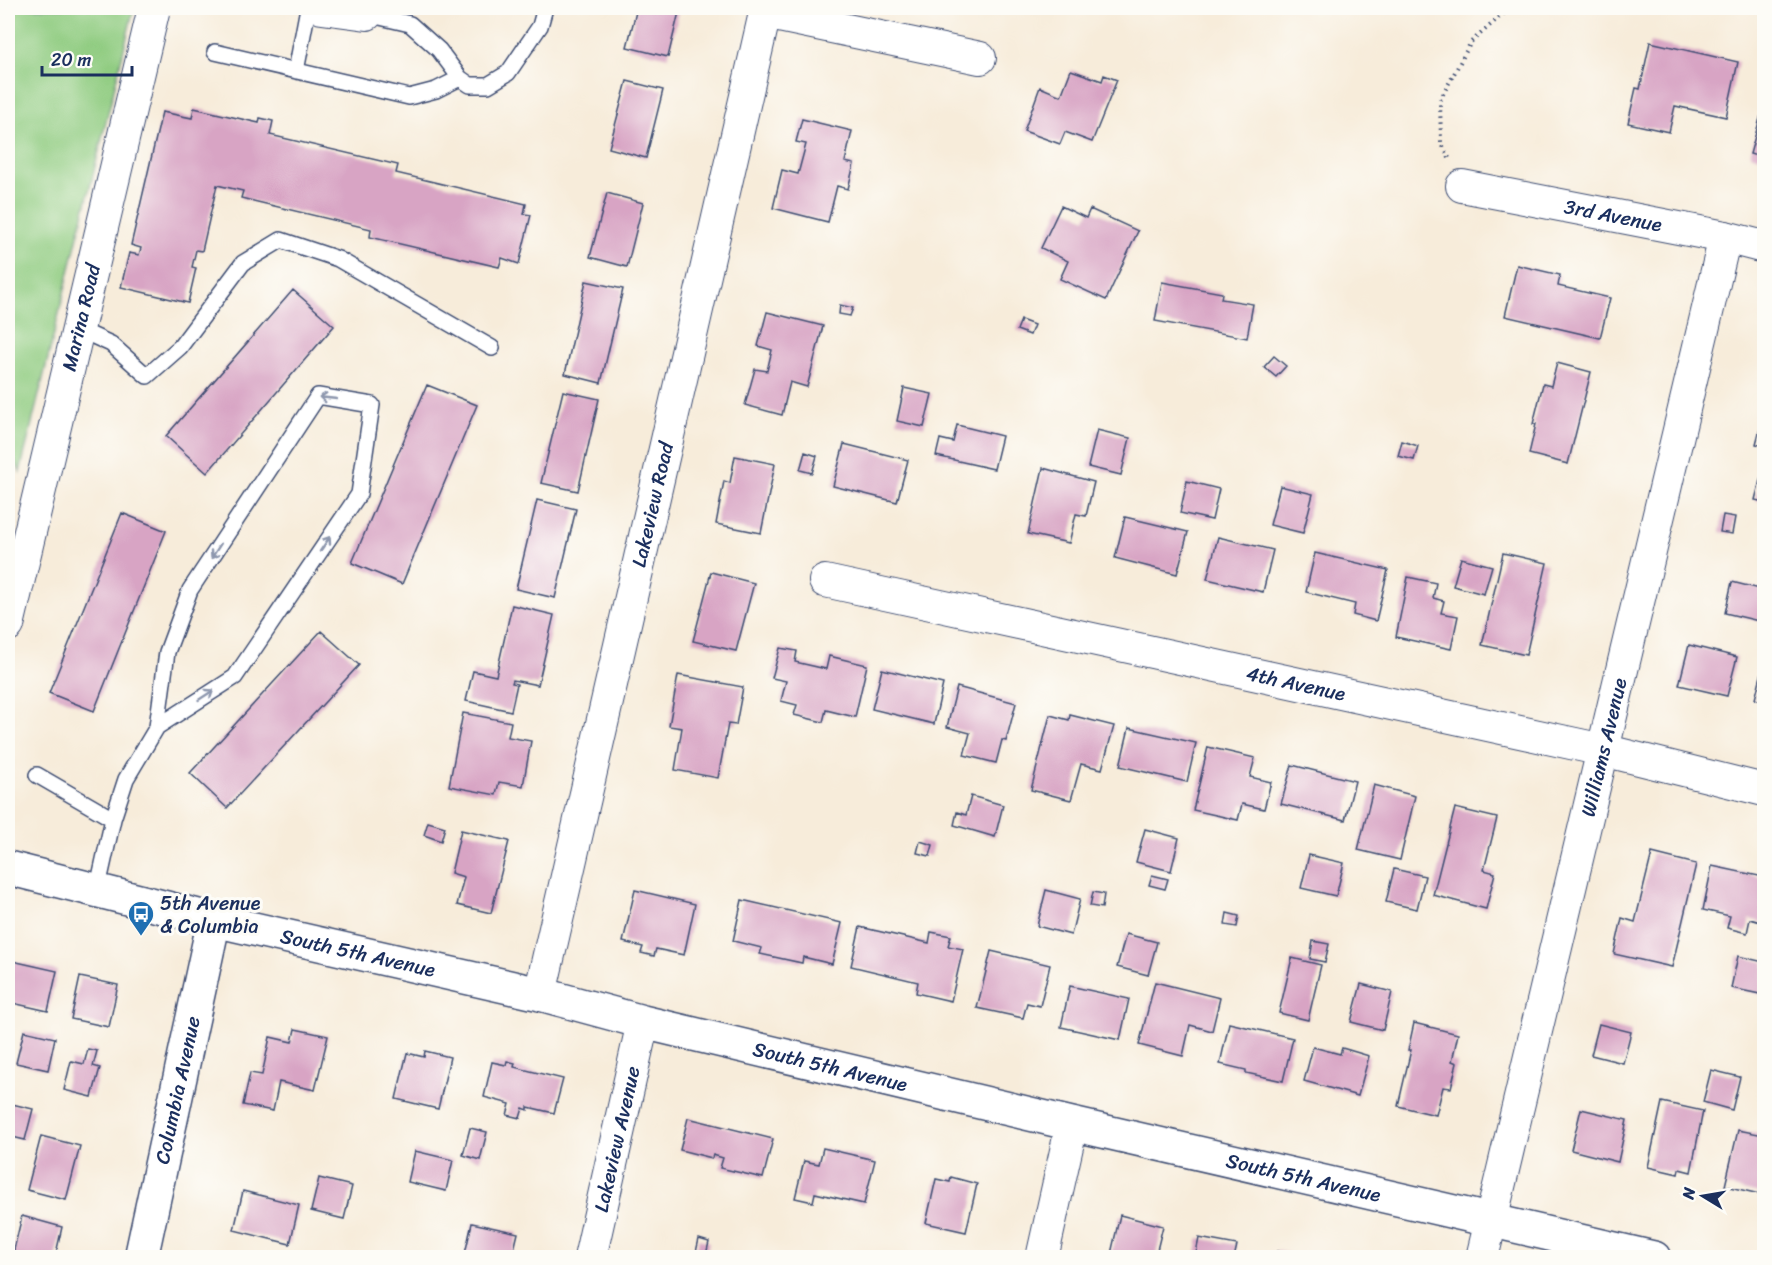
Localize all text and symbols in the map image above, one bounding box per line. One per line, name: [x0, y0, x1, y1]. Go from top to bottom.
scale bar: [42, 39, 132, 77]
text: 20 m: [51, 44, 91, 76]
street label: 3rd Avenue: [1561, 189, 1665, 242]
street label: Marina Road: [51, 259, 111, 375]
one-way arrow: [318, 392, 338, 403]
street label: Lakeview Road: [621, 437, 684, 571]
one-way arrow: [319, 536, 331, 552]
one-way arrow: [210, 542, 222, 559]
street label: 4th Avenue: [1243, 656, 1349, 711]
street label: Williams Avenue: [1570, 674, 1637, 820]
one-way arrow: [198, 689, 215, 702]
place label: 5th Avenue & Columbia: [160, 886, 261, 944]
bus stop icon: 5th Avenue & Columbia: [126, 899, 156, 937]
street label: South 5th Avenue: [277, 918, 439, 987]
street label: Columbia Avenue: [144, 1013, 210, 1167]
street label: South 5th Avenue: [749, 1031, 911, 1102]
street label: Lakeview Avenue: [583, 1063, 650, 1215]
street label: South 5th Avenue: [1223, 1143, 1385, 1212]
north arrow: [1673, 1166, 1733, 1226]
text: N: [1673, 1184, 1704, 1202]

